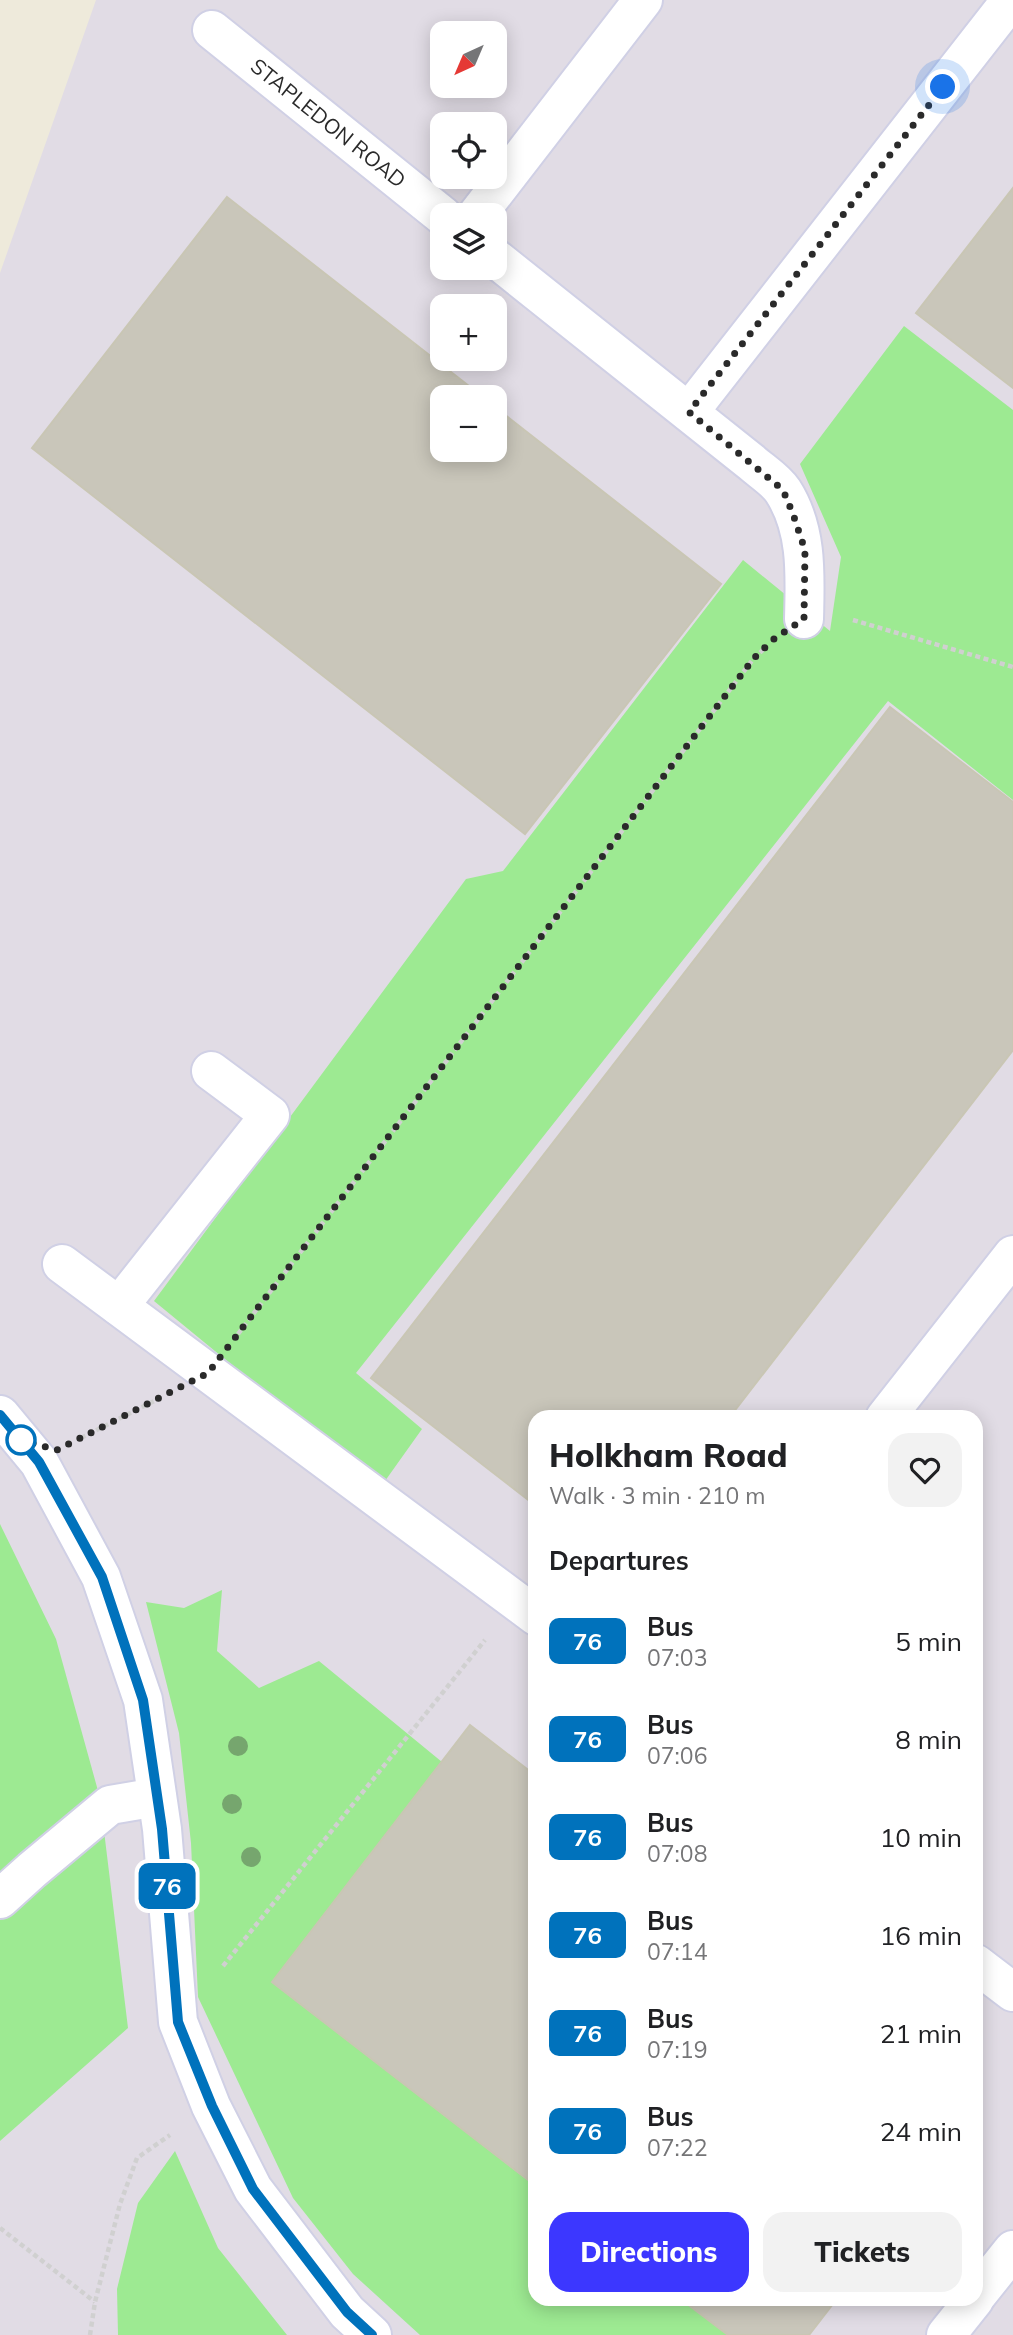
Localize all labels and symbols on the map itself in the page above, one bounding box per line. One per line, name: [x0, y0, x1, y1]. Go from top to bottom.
north arrow: [430, 21, 508, 98]
street label: STAPLEDON ROAD: [246, 53, 411, 193]
your location: [925, 69, 960, 104]
unlabelled marker: [6, 1425, 36, 1455]
line badge: 76: [136, 1863, 198, 1909]

